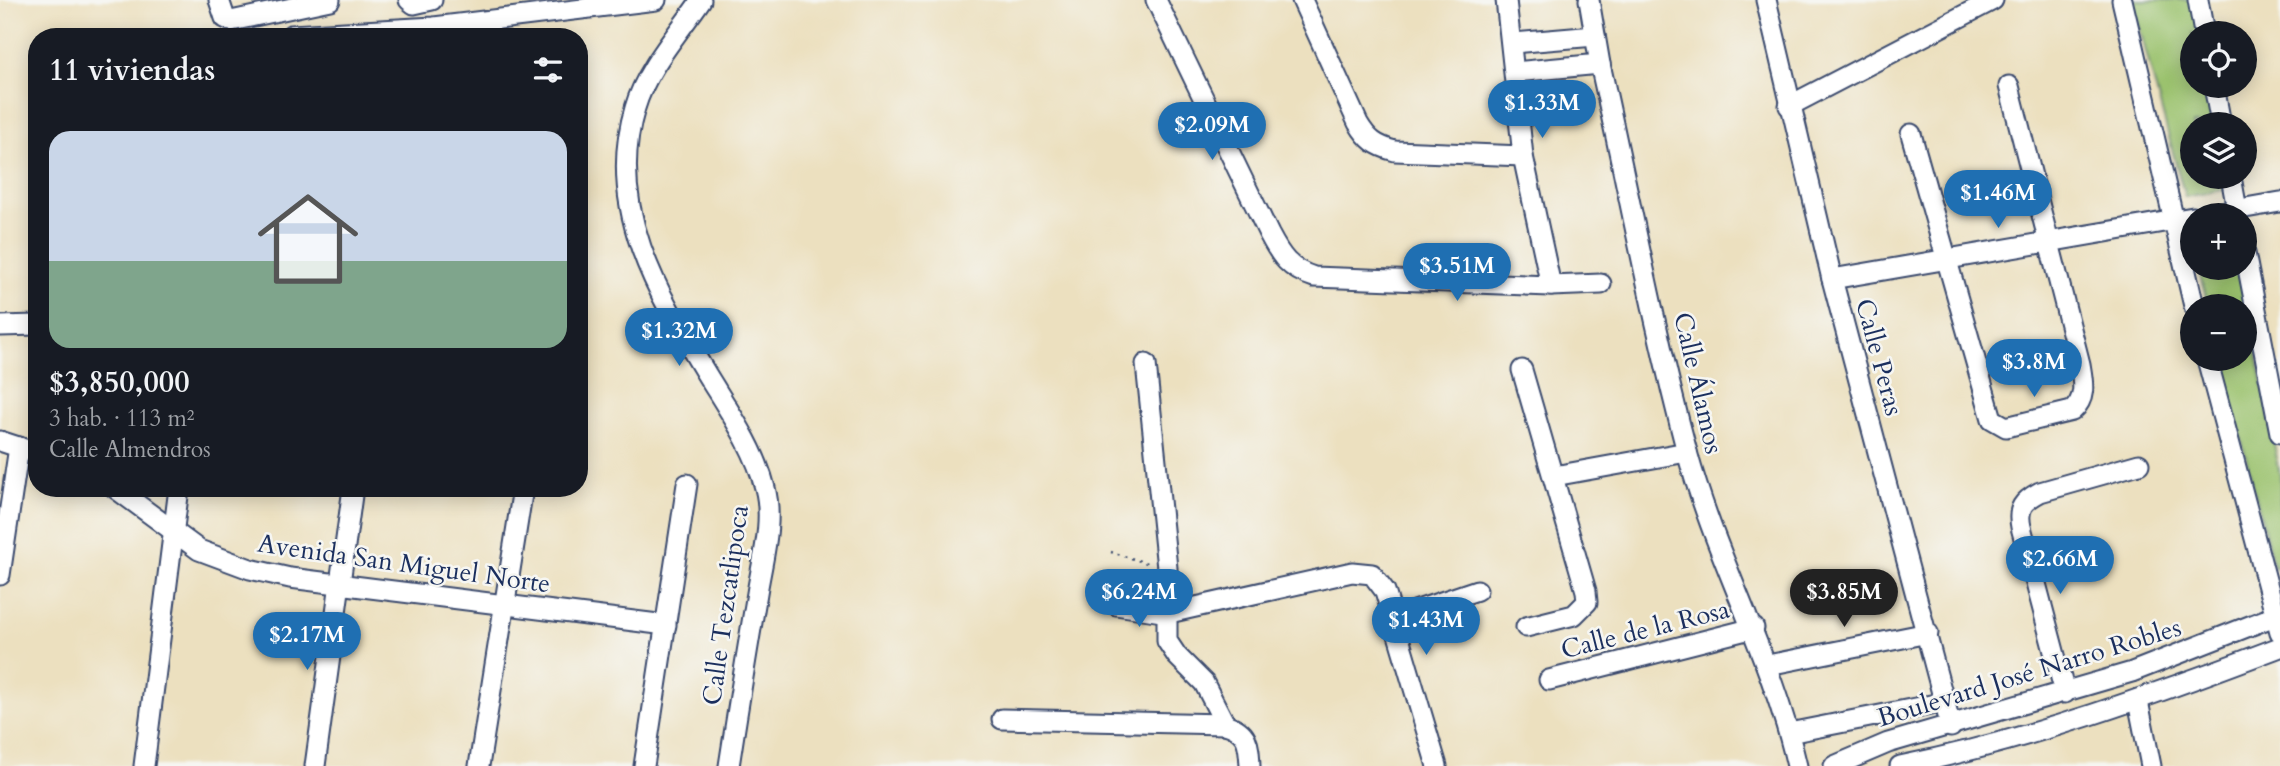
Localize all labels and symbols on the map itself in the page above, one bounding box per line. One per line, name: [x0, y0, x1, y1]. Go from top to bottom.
pin: $1.33M: [1485, 80, 1599, 140]
pin: $2.09M: [1155, 102, 1269, 162]
pin: $1.46M: [1941, 170, 2055, 230]
pin: $3.51M: [1400, 244, 1514, 303]
street label: Calle Peras: [1847, 295, 1912, 419]
pin: $1.32M: [622, 308, 736, 368]
street label: Calle Álamos: [1665, 309, 1732, 457]
pin: $3.8M: [1985, 340, 2083, 399]
street label: Calle Tezcatlipoca: [694, 503, 757, 707]
street label: Avenida San Miguel Norte: [255, 526, 553, 601]
pin: $2.66M: [2003, 536, 2117, 596]
pin: $6.24M: [1082, 570, 1196, 629]
pin: $3.85M: [1787, 570, 1901, 629]
street label: Calle de la Rosa: [1557, 592, 1733, 667]
pin: $1.43M: [1369, 598, 1483, 657]
street label: Boulevard José Narro Robles: [1873, 610, 2185, 735]
pin: $2.17M: [250, 612, 364, 672]

